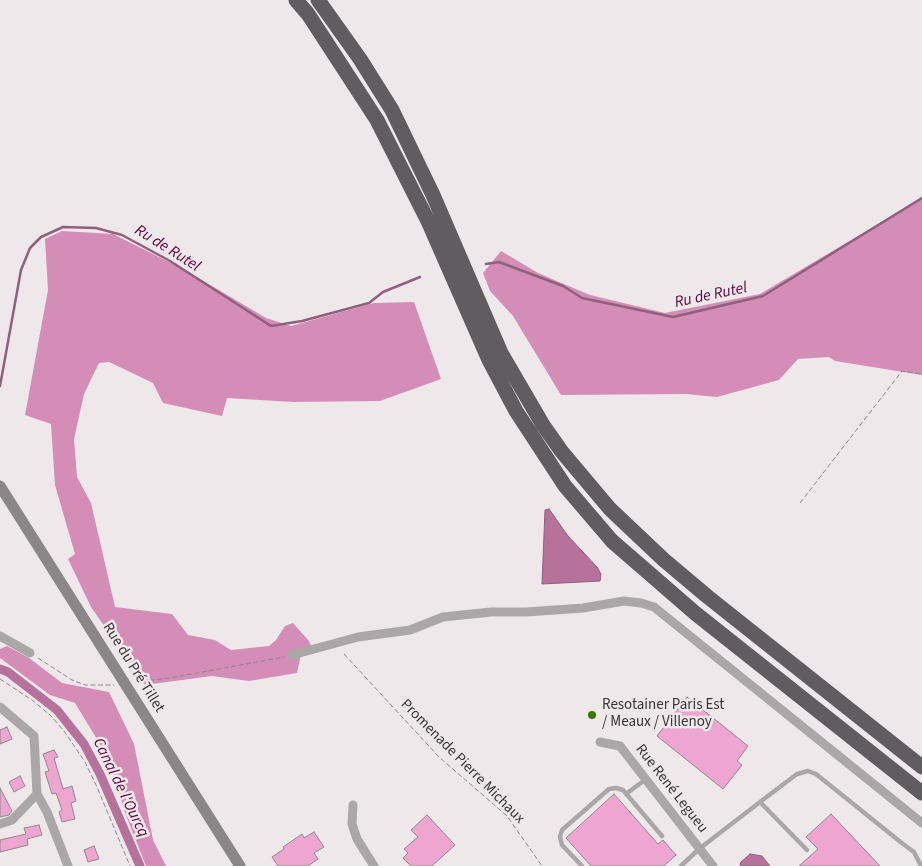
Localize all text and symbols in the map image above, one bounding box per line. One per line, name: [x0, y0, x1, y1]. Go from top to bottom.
water label: Ru de Rutel: [131, 221, 203, 277]
water label: Ru de Rutel: [673, 279, 749, 313]
street label: Rue du Pré Tillet: [98, 620, 168, 716]
street label: Promenade Pierre Michaux: [396, 696, 528, 828]
place label: Resotainer Paris Est / Meaux / Villenoy: [602, 697, 724, 732]
marker: Resotainer Paris Est / Meaux / Villenoy: [586, 709, 598, 721]
water label: Canal de l'Ourcq: [88, 735, 152, 841]
street label: Rue René Legueu: [631, 741, 711, 837]

